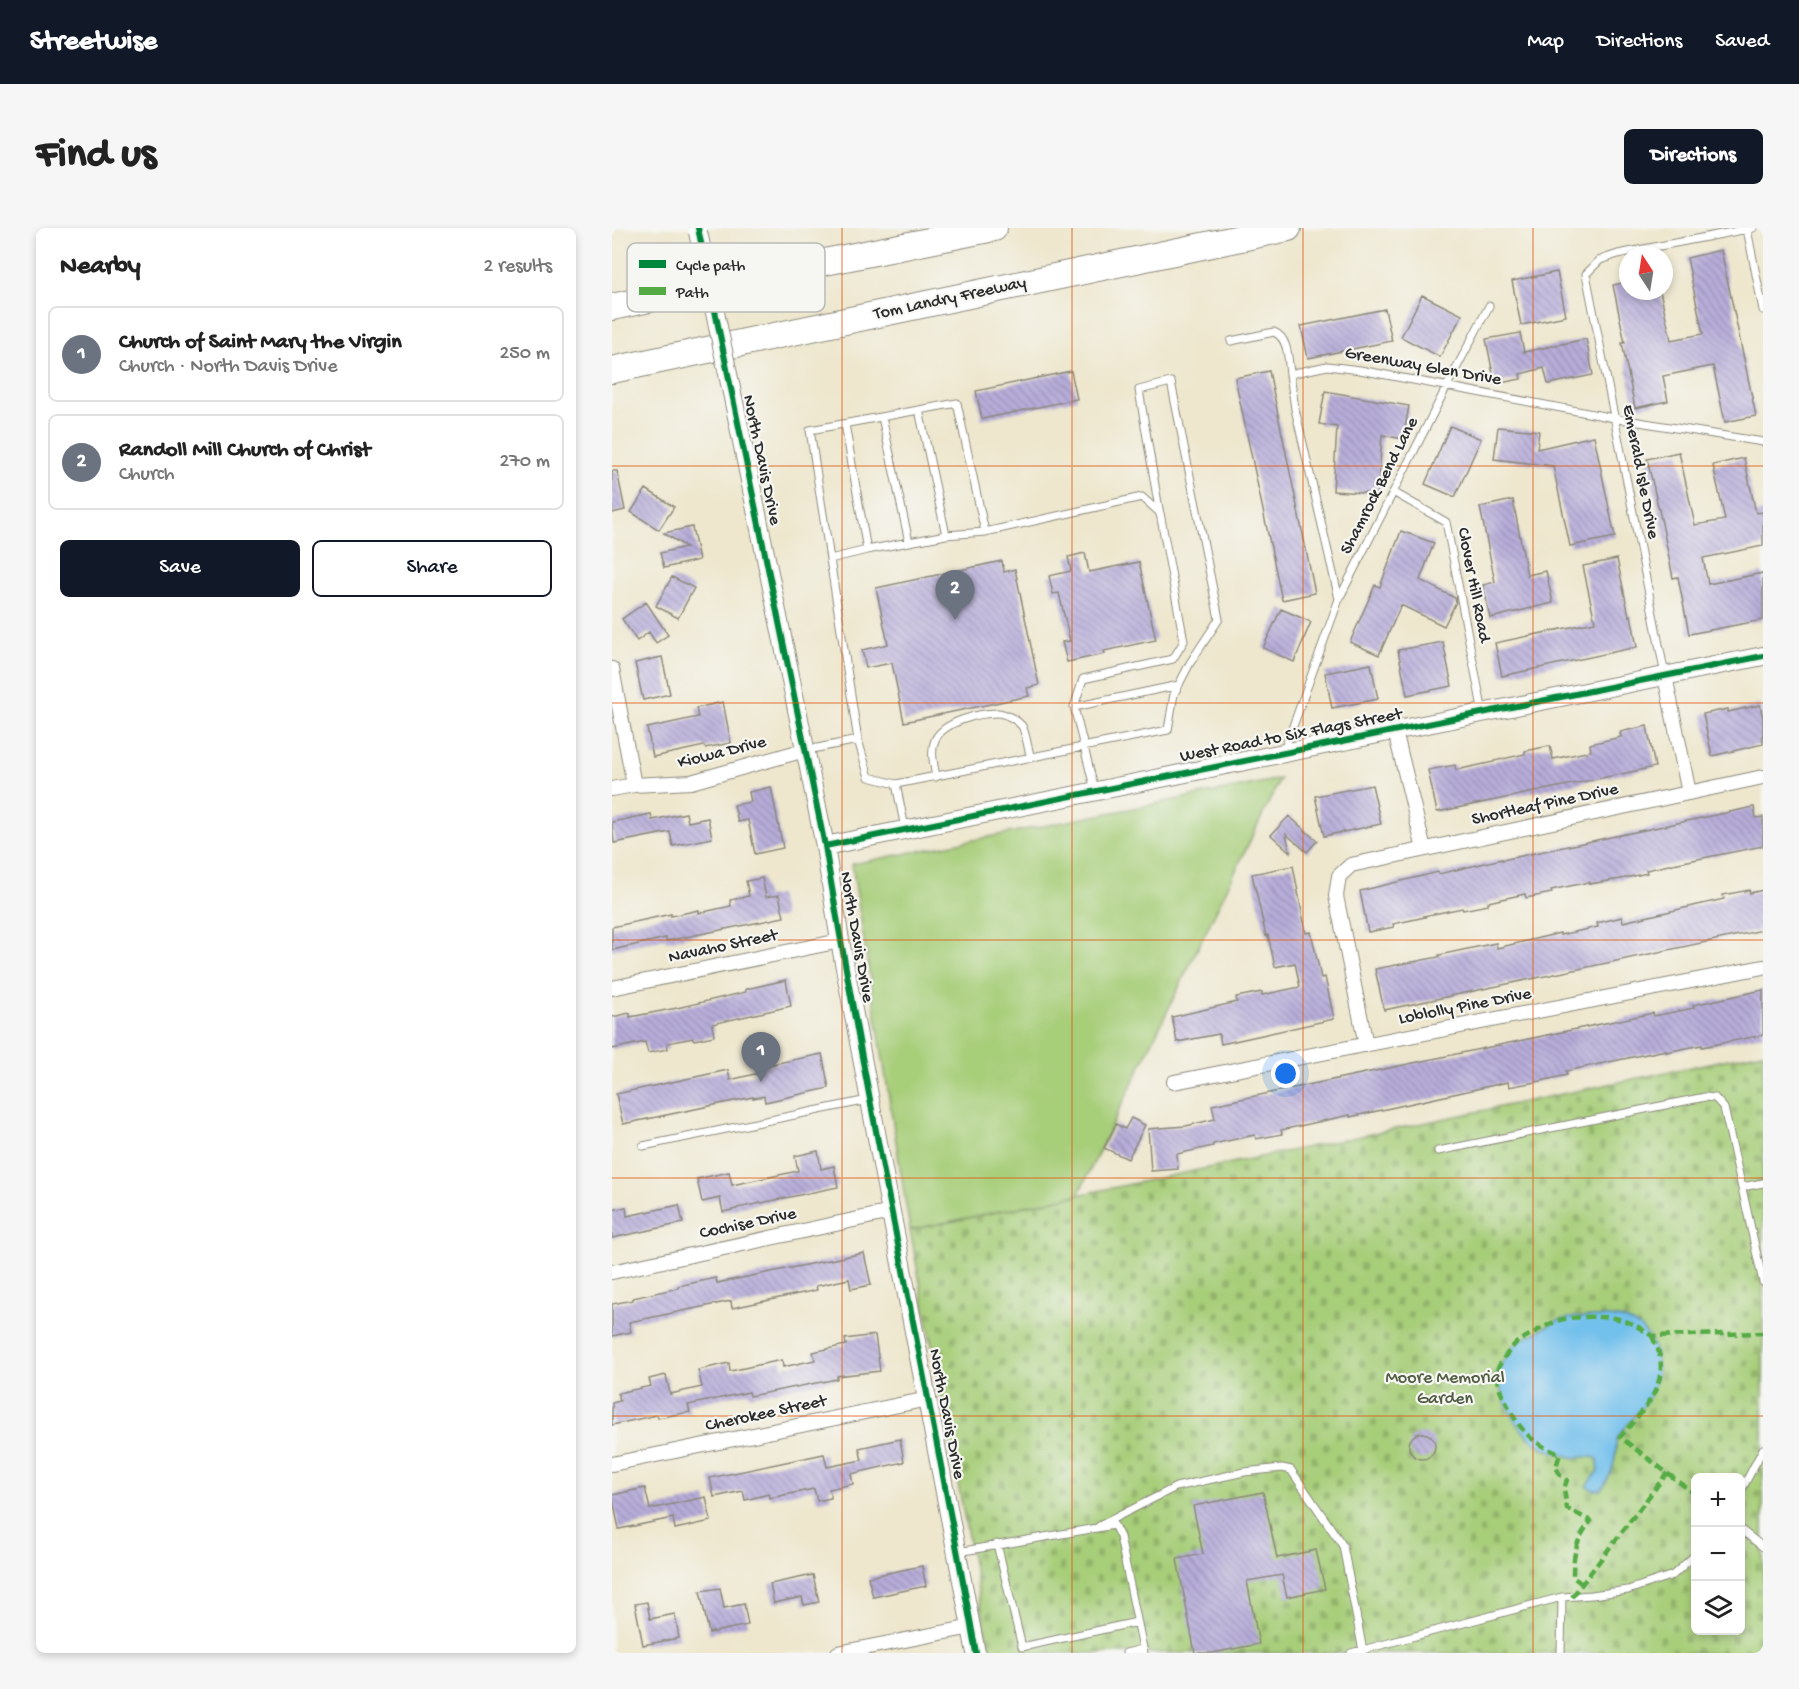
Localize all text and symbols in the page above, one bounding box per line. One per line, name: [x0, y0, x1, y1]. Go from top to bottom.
text: Streetwise: [30, 26, 157, 59]
text: Map: [1527, 30, 1564, 55]
text: Directions: [1597, 30, 1682, 55]
text: Saved: [1715, 30, 1769, 55]
button: Directions: [1624, 129, 1763, 184]
text: Find us: [36, 132, 156, 181]
legend: [627, 243, 825, 312]
north arrow: [1619, 246, 1673, 300]
text: Nearby: [60, 252, 141, 283]
text: 2 results: [483, 256, 552, 279]
text: Cycle path: [676, 258, 746, 277]
street label: Tom Landry Freeway: [871, 273, 1028, 326]
text: Path: [675, 285, 709, 304]
text: Church of Saint Mary the Virgin: [119, 330, 402, 356]
text: 1: [77, 343, 86, 366]
text: 250 m: [499, 343, 550, 366]
street label: Greenway Glen Drive: [1343, 343, 1504, 391]
text: Church · North Davis Drive: [119, 356, 338, 379]
street label: North Davis Drive: [737, 393, 785, 528]
street label: Emerald Isle Drive: [1617, 403, 1663, 542]
street label: Shamrock Bend Lane: [1336, 413, 1424, 558]
text: Randoll Mill Church of Christ: [119, 438, 370, 464]
text: 2: [77, 451, 86, 474]
text: 270 m: [500, 451, 550, 474]
text: Church: [119, 464, 175, 487]
street label: Clover Hill Road: [1452, 526, 1495, 646]
button: Save: [60, 540, 300, 597]
button: Share: [312, 540, 552, 597]
pin: 2: [936, 570, 974, 620]
street label: West Road to Six Flags Street: [1178, 704, 1405, 768]
street label: Kiowa Drive: [676, 732, 769, 774]
street label: Shortleaf Pine Drive: [1470, 779, 1621, 831]
street label: North Davis Drive: [834, 870, 878, 1005]
street label: Navaho Street: [667, 925, 781, 969]
street label: Loblolly Pine Drive: [1397, 984, 1534, 1030]
pin: 1: [742, 1032, 780, 1082]
your location: [1271, 1059, 1300, 1088]
street label: Cochise Drive: [698, 1203, 799, 1244]
street label: North Davis Drive: [923, 1347, 969, 1482]
park label: Moore Memorial Garden: [1385, 1368, 1505, 1410]
street label: Cherokee Street: [704, 1391, 830, 1437]
map controls: [1691, 1473, 1745, 1635]
button: +: [1691, 1473, 1745, 1527]
button: −: [1691, 1527, 1745, 1581]
button: layers: [1691, 1581, 1745, 1635]

